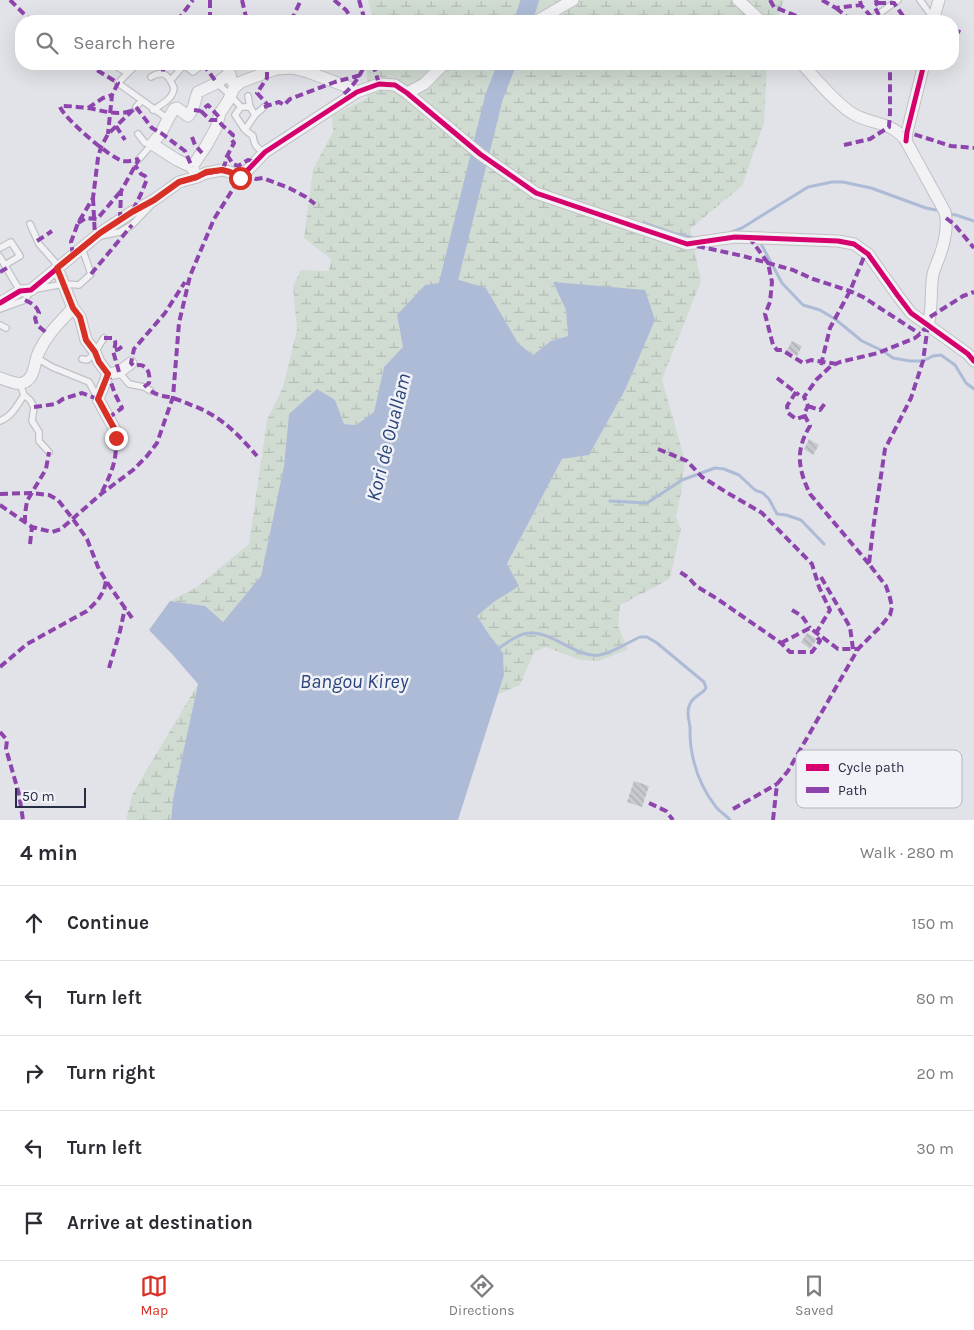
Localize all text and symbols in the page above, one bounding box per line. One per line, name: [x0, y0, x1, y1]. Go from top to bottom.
search box: [15, 15, 959, 70]
icon: search: [33, 29, 61, 57]
text: Search here: [73, 32, 175, 54]
route start: [229, 167, 252, 190]
water label: Kori de Ouallam: [361, 371, 416, 504]
route end: [105, 427, 128, 450]
water label: Bangou Kirey: [300, 670, 410, 693]
legend: [796, 750, 962, 808]
text: Cycle path: [838, 759, 904, 776]
text: Path: [838, 782, 867, 799]
scale bar: [15, 785, 86, 808]
text: 50 m: [22, 788, 55, 805]
text: 4 min: [20, 841, 78, 865]
text: Walk · 280 m: [860, 843, 954, 862]
icon: ahead: [20, 909, 48, 937]
text: Continue: [67, 912, 149, 934]
text: 150 m: [911, 914, 954, 933]
icon: left: [20, 984, 48, 1012]
text: Turn left: [67, 987, 142, 1009]
text: 80 m: [916, 989, 954, 1008]
icon: right: [20, 1059, 48, 1087]
text: Turn right: [67, 1062, 156, 1084]
text: 20 m: [916, 1064, 954, 1083]
icon: left: [20, 1134, 48, 1162]
text: Turn left: [67, 1137, 142, 1159]
text: 30 m: [916, 1139, 954, 1158]
icon: arrive: [20, 1209, 48, 1237]
text: Arrive at destination: [67, 1212, 253, 1234]
tab: Map: [140, 1272, 168, 1319]
tab: Directions: [449, 1272, 515, 1319]
tab: Saved: [795, 1272, 834, 1319]

